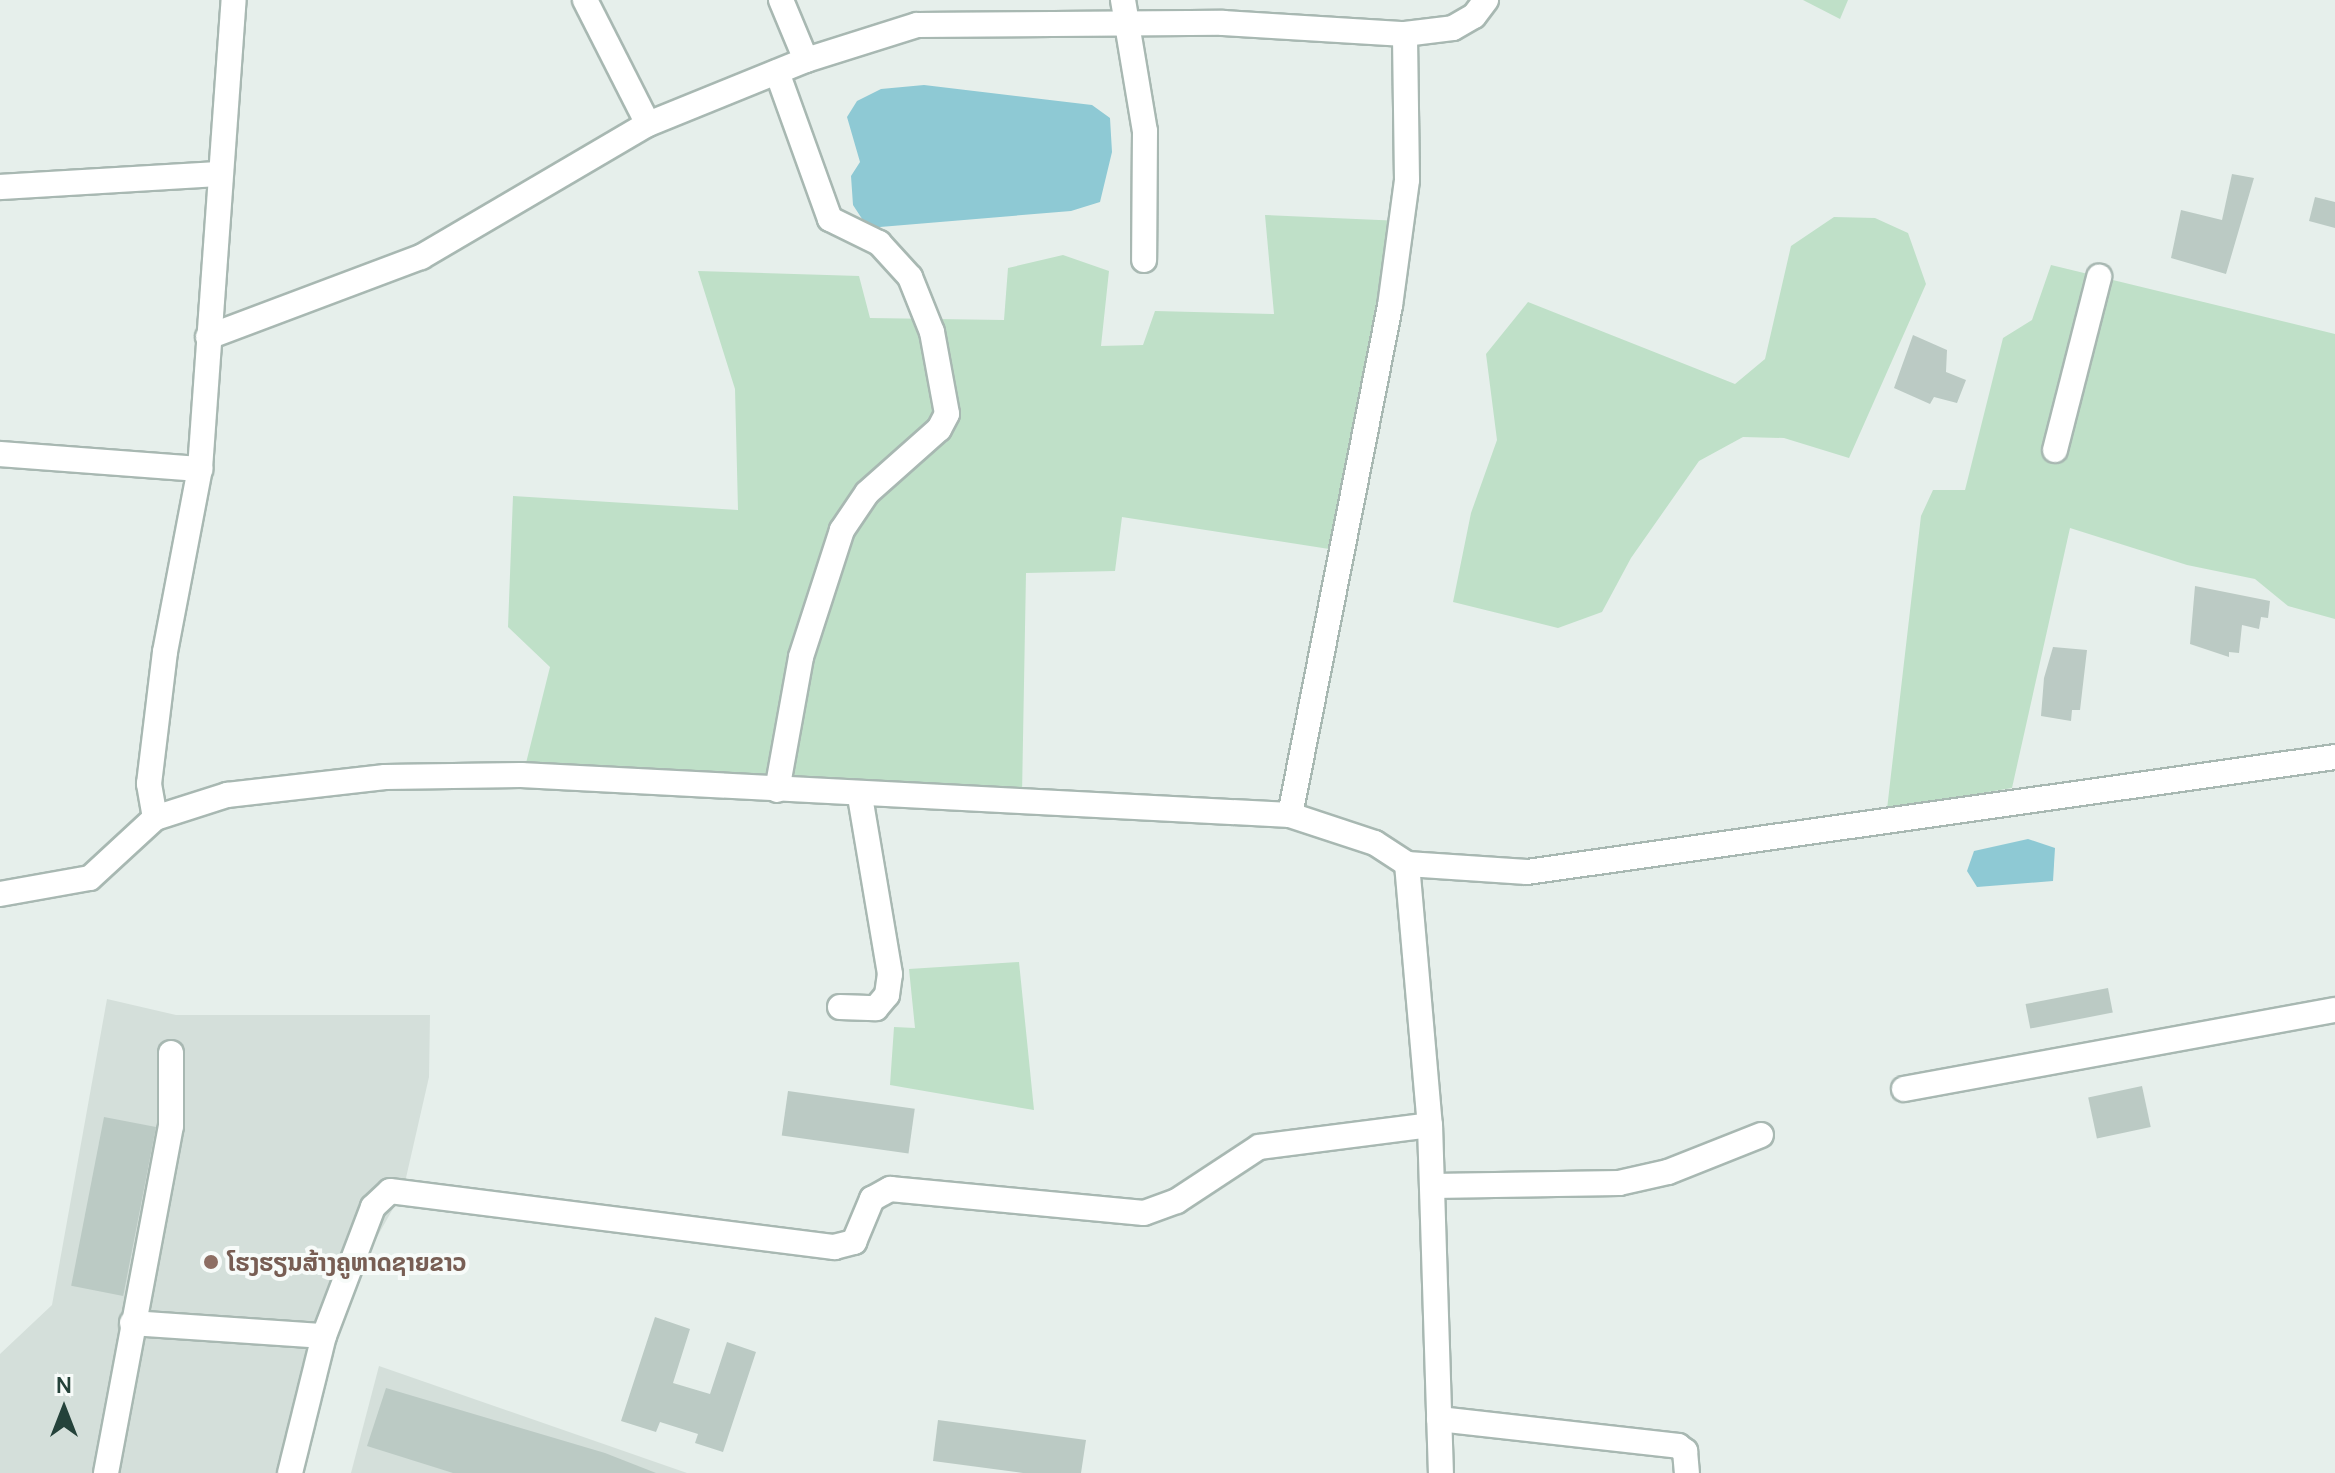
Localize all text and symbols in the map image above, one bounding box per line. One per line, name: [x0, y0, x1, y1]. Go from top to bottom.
place label: ໂຮງຮຽນສ້າງຄູຫາດຊາຍຂາວ: [227, 1248, 466, 1276]
marker: ໂຮງຮຽນສ້າງຄູຫາດຊາຍຂາວ: [202, 1253, 220, 1271]
north arrow: [24, 1369, 104, 1449]
text: N: [56, 1370, 72, 1400]

